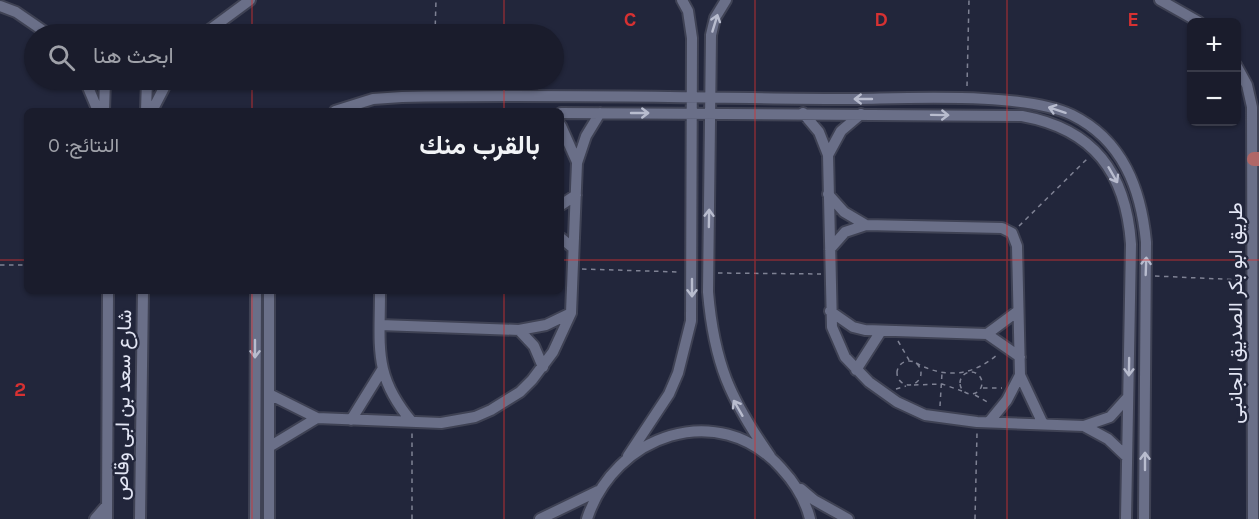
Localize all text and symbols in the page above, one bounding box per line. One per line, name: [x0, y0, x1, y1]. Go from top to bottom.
text: C: [624, 8, 636, 31]
text: D: [874, 8, 888, 31]
text: E: [1127, 8, 1139, 31]
one-way arrow: [710, 14, 721, 33]
map controls: [1187, 18, 1241, 126]
button: +: [1187, 18, 1241, 72]
search box: [24, 24, 564, 90]
icon: search: [45, 41, 78, 74]
text: ابحث هنا: [93, 43, 174, 69]
button: −: [1187, 72, 1241, 126]
one-way arrow: [853, 93, 873, 105]
one-way arrow: [1048, 103, 1066, 114]
one-way arrow: [630, 107, 650, 119]
one-way arrow: [930, 109, 950, 121]
text: بالقرب منك: [419, 130, 540, 161]
text: النتائج: 0: [48, 134, 119, 157]
one-way arrow: [1108, 167, 1120, 184]
street label: طريق ابو بكر الصديق الجانبى: [1224, 202, 1248, 424]
one-way arrow: [703, 208, 715, 228]
one-way arrow: [1140, 256, 1151, 276]
one-way arrow: [686, 277, 698, 297]
street label: شارع سعد بن ابى وقاص: [110, 309, 138, 501]
one-way arrow: [249, 339, 261, 359]
one-way arrow: [1123, 357, 1135, 377]
text: 2: [14, 378, 26, 401]
one-way arrow: [732, 400, 744, 417]
one-way arrow: [1139, 451, 1151, 471]

